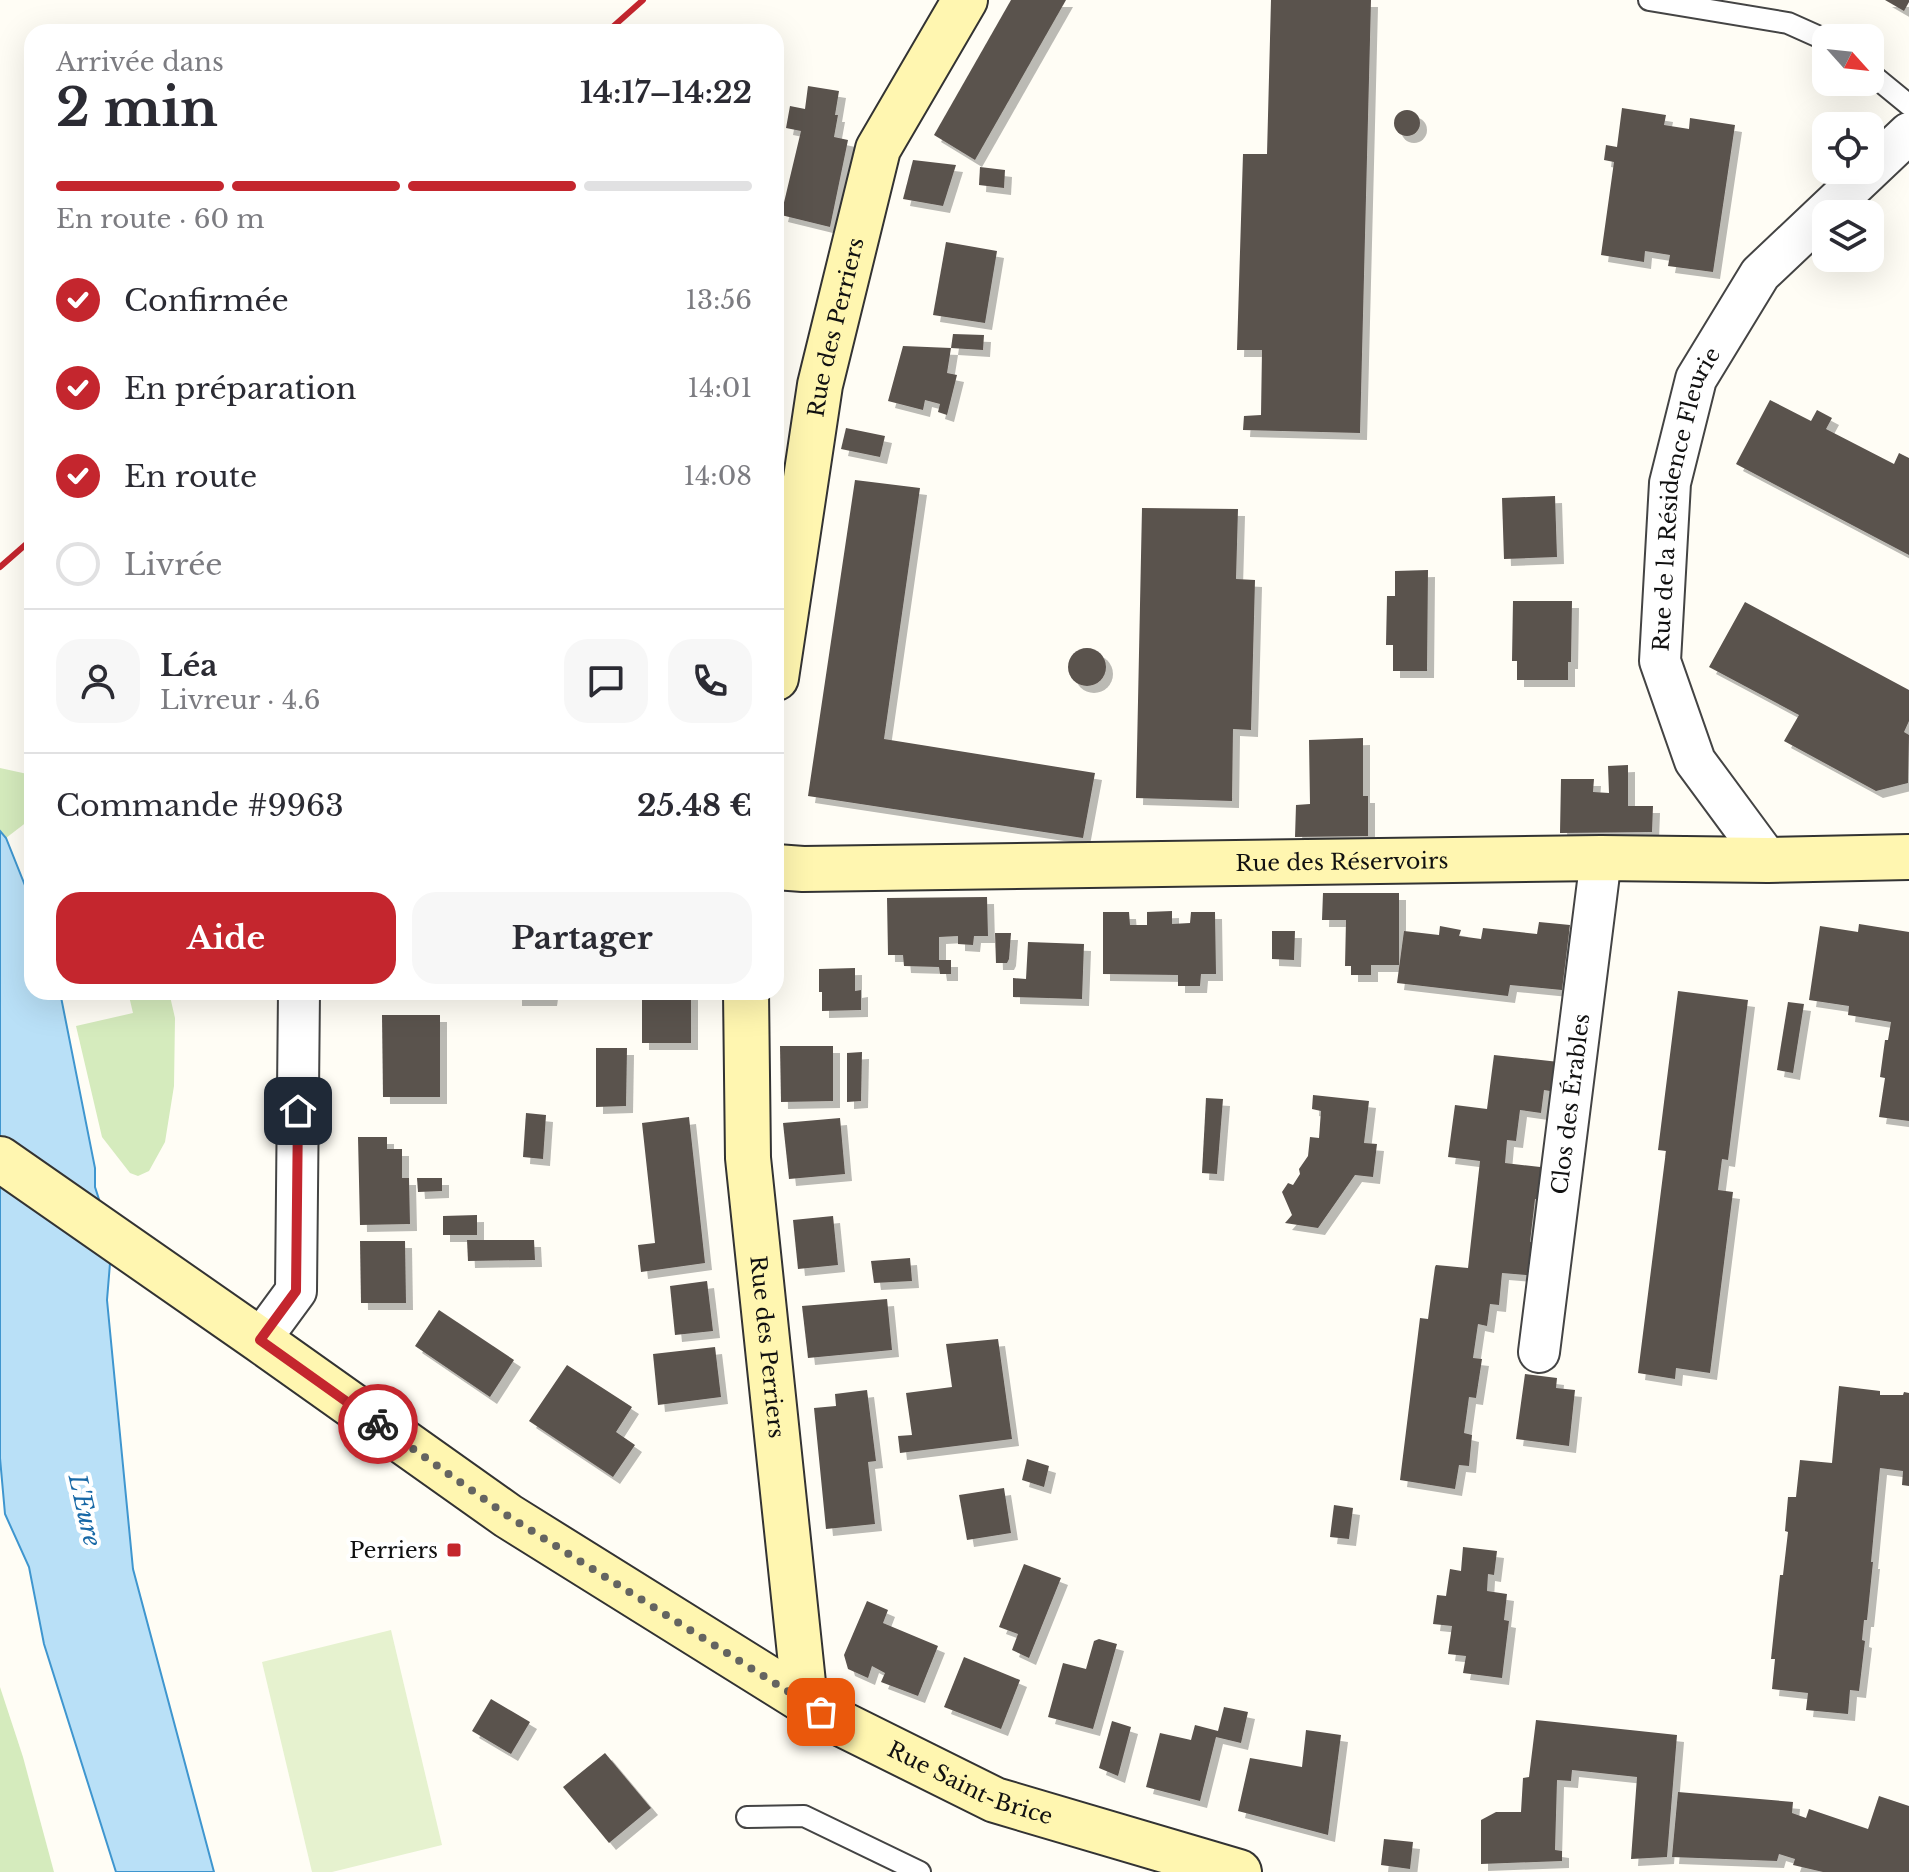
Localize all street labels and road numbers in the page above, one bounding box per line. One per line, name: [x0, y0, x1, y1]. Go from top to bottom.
street label: Rue des Perriers: [802, 235, 869, 419]
street label: Rue de la Résidence Fleurie: [1647, 342, 1726, 652]
street label: Rue des Réservoirs: [1235, 847, 1449, 877]
street label: Clos des Érables: [1545, 1012, 1595, 1196]
street label: Rue des Perriers: [745, 1254, 791, 1440]
street label: Rue Saint-Brice: [883, 1735, 1056, 1830]

